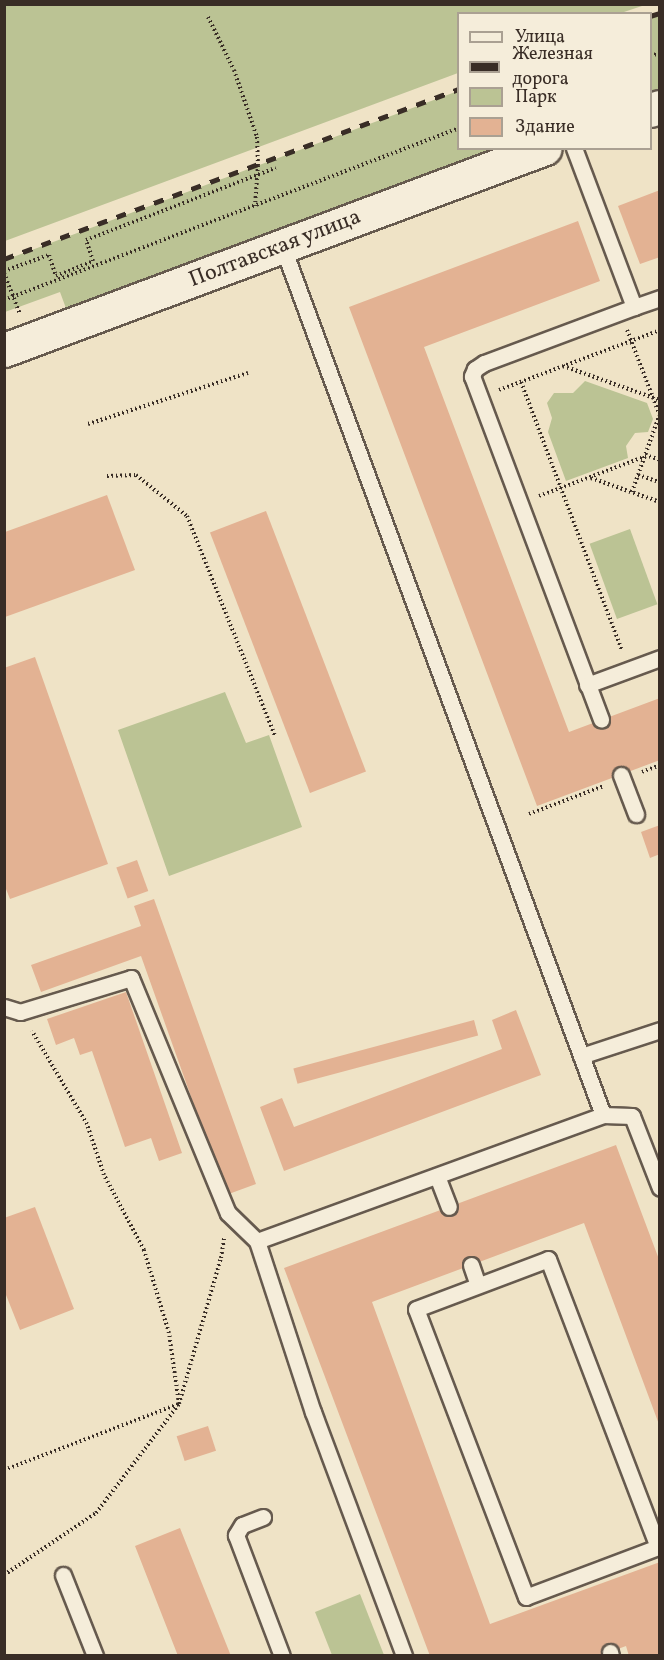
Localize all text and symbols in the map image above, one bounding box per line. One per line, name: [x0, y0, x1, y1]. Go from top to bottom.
legend: [457, 12, 652, 150]
text: Улица: [515, 25, 565, 50]
text: Железная дорога: [512, 42, 593, 92]
text: Парк: [515, 85, 557, 110]
text: Здание: [515, 115, 575, 140]
street label: Полтавская улица: [185, 204, 365, 294]

